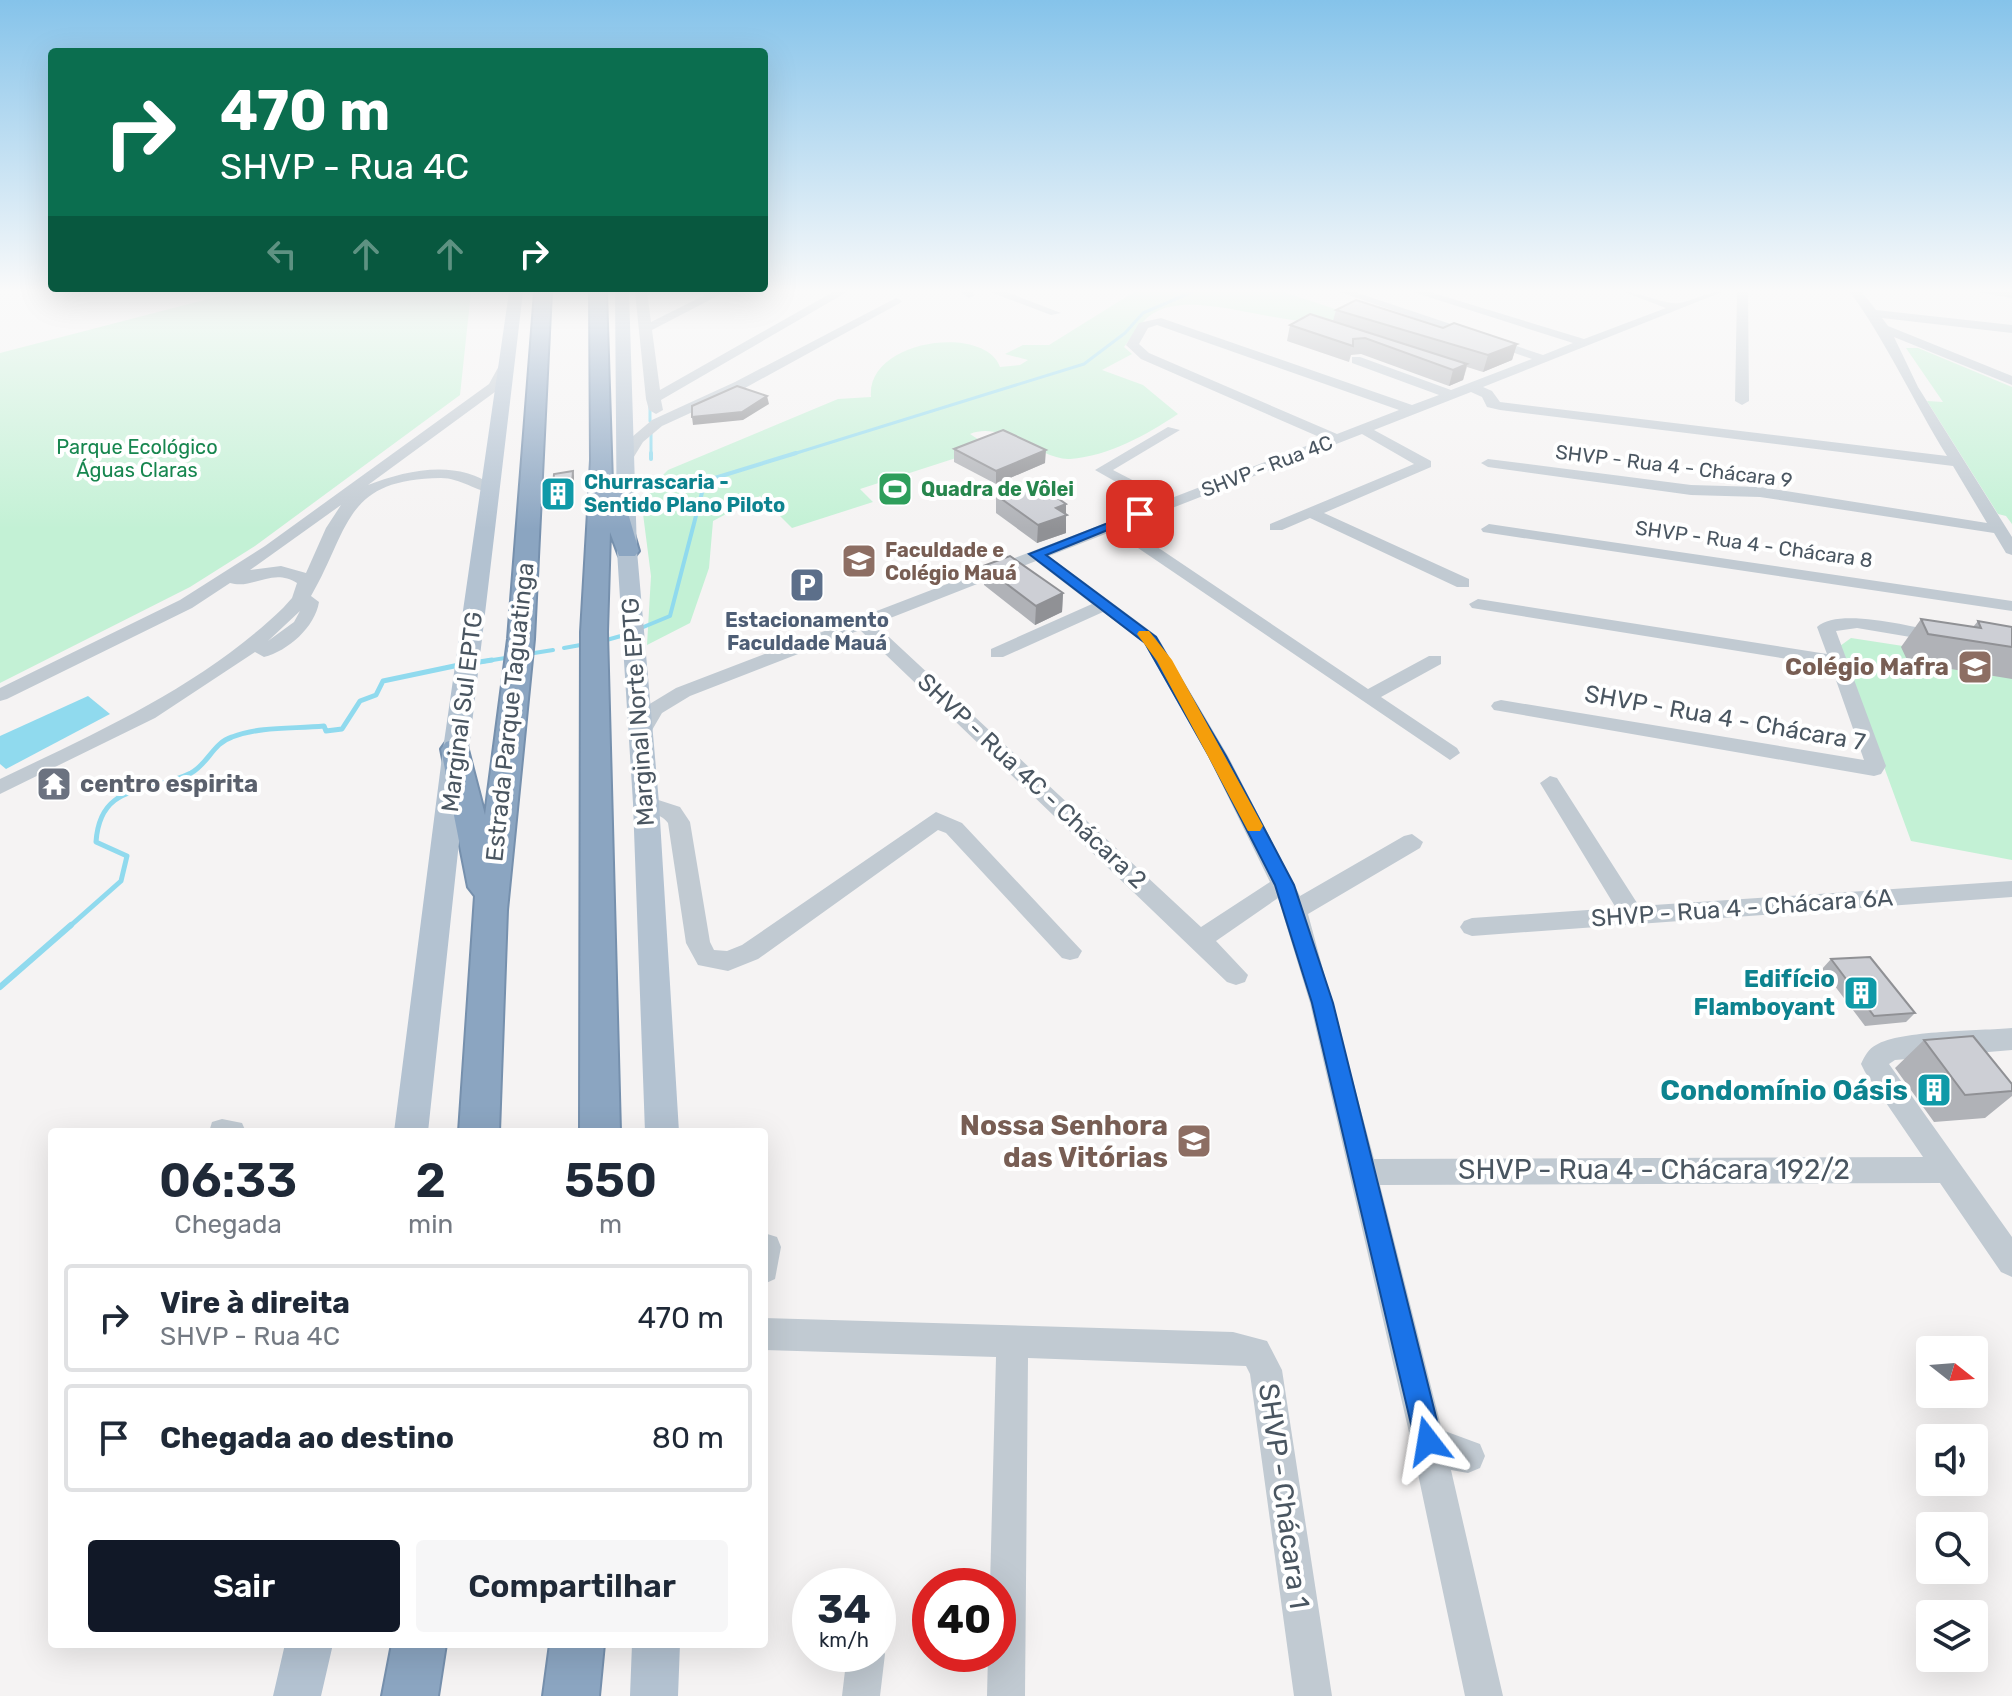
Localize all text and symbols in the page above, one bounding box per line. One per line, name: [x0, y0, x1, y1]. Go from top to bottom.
text: 470 m: [220, 78, 390, 144]
icon: right: [88, 80, 192, 184]
text: SHVP - Rua 4C: [220, 145, 469, 188]
icon: left: [260, 232, 304, 276]
icon: ahead: [344, 232, 388, 276]
icon: ahead: [428, 232, 472, 276]
icon: right: [512, 232, 556, 276]
street label: SHVP - Rua 4C: [1198, 430, 1336, 502]
park label: Parque Ecológico Águas Claras: [56, 435, 218, 482]
street label: SHVP - Rua 4 - Chácara 9: [1554, 440, 1794, 492]
place label: Churrascaria - Sentido Plano Piloto: [584, 470, 785, 517]
sports icon: Quadra de Vôlei: [876, 470, 914, 508]
building icon: Churrascaria - Sentido Plano Piloto: [539, 475, 577, 513]
place label: Quadra de Vôlei: [921, 477, 1074, 501]
pin: [1106, 480, 1174, 548]
icon: arrive: [1118, 492, 1162, 536]
street label: SHVP - Rua 4 - Chácara 8: [1634, 515, 1874, 573]
place label: Faculdade e Colégio Mauá: [885, 538, 1017, 585]
school or university icon: Faculdade e Colégio Mauá: [840, 542, 878, 580]
street label: Estrada Parque Taguatinga: [480, 561, 540, 863]
parking icon: Estacionamento Faculdade Mauá: [788, 566, 826, 604]
street label: Marginal Norte EPTG: [616, 597, 660, 827]
place label: Estacionamento Faculdade Mauá: [725, 608, 889, 655]
street label: Marginal Sul EPTG: [436, 610, 488, 814]
school or university icon: Colégio Mafra: [1956, 648, 1994, 686]
place label: Colégio Mafra: [1785, 653, 1949, 681]
street label: SHVP - Rua 4C - Chácara 2: [912, 668, 1152, 894]
street label: SHVP - Rua 4 - Chácara 7: [1583, 680, 1867, 756]
temple icon: centro espirita: [35, 765, 73, 803]
place label: centro espirita: [80, 770, 258, 798]
street label: SHVP - Rua 4 - Chácara 6A: [1590, 883, 1894, 933]
place label: Edifício Flamboyant: [1693, 965, 1835, 1021]
building icon: Edifício Flamboyant: [1842, 974, 1880, 1012]
building icon: Condomínio Oásis: [1915, 1071, 1953, 1109]
place label: Condomínio Oásis: [1660, 1074, 1908, 1107]
place label: Nossa Senhora das Vitórias: [960, 1109, 1168, 1174]
school or university icon: Nossa Senhora das Vitórias: [1175, 1122, 1213, 1160]
text: 06:33: [159, 1152, 297, 1209]
text: 2: [415, 1152, 446, 1209]
text: 550: [564, 1152, 657, 1209]
street label: SHVP - Rua 4 - Chácara 192/2: [1458, 1153, 1850, 1186]
text: Chegada: [174, 1209, 282, 1240]
text: min: [408, 1209, 453, 1240]
text: m: [599, 1209, 622, 1240]
text: Vire à direita: [160, 1285, 350, 1321]
icon: right: [92, 1296, 136, 1340]
text: 470 m: [637, 1300, 724, 1336]
text: SHVP - Rua 4C: [160, 1321, 340, 1352]
north arrow: [1916, 1336, 1988, 1408]
map controls: [1916, 1336, 1988, 1672]
street label: SHVP - Chácara 1: [1252, 1381, 1316, 1611]
position arrow: [1386, 1399, 1470, 1483]
icon: arrive: [92, 1416, 136, 1460]
text: Chegada ao destino: [160, 1420, 454, 1456]
text: 80 m: [652, 1420, 724, 1456]
button: sound: [1916, 1424, 1988, 1496]
button: search: [1916, 1512, 1988, 1584]
button: Sair: [88, 1540, 400, 1632]
button: Compartilhar: [416, 1540, 728, 1632]
speed limit sign: 40: [912, 1568, 1016, 1672]
text: 34: [817, 1586, 871, 1633]
button: layers: [1916, 1600, 1988, 1672]
text: km/h: [819, 1628, 869, 1652]

